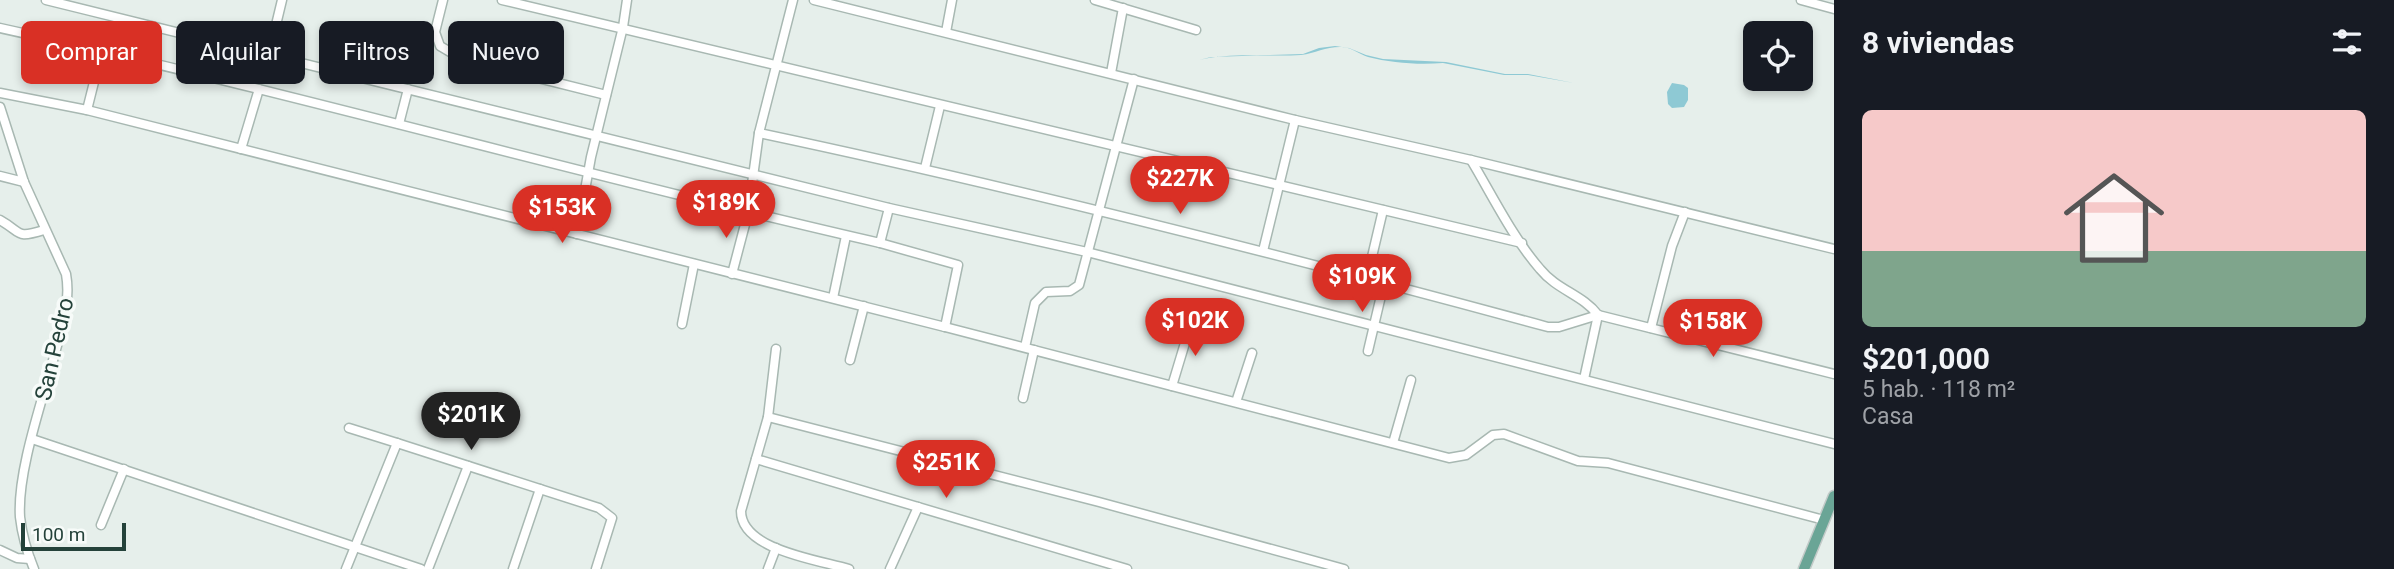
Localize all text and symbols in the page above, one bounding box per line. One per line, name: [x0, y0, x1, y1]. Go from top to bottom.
chip: Comprar: [21, 21, 162, 84]
chip: Alquilar: [176, 21, 305, 84]
chip: Filtros: [319, 21, 434, 84]
chip: Nuevo: [448, 21, 564, 84]
map controls: [1743, 21, 1813, 91]
button: locate: [1743, 21, 1813, 91]
icon: filters: [2328, 23, 2366, 61]
text: 8 viviendas: [1862, 25, 2014, 60]
icon: home: [2051, 155, 2177, 281]
pin: $227K: [1131, 156, 1229, 216]
text: $227K: [1146, 165, 1214, 192]
pin: $189K: [677, 180, 775, 240]
pin: $153K: [513, 186, 611, 245]
text: $189K: [692, 189, 760, 216]
text: $153K: [528, 194, 596, 221]
pin: $109K: [1313, 254, 1411, 314]
text: $109K: [1328, 263, 1396, 290]
street label: San Pedro: [30, 295, 79, 403]
pin: $102K: [1146, 298, 1244, 358]
pin: $158K: [1664, 300, 1762, 359]
text: $102K: [1161, 307, 1229, 334]
text: $158K: [1679, 308, 1747, 335]
text: $201,000: [1862, 341, 1990, 376]
text: 5 hab. · 118 m²: [1862, 376, 2015, 403]
pin: $201K: [422, 392, 520, 452]
text: $201K: [437, 401, 505, 428]
text: Casa: [1862, 403, 1914, 430]
pin: $251K: [897, 440, 995, 500]
text: $251K: [912, 449, 980, 476]
scale bar: [21, 520, 126, 552]
text: 100 m: [32, 523, 85, 546]

